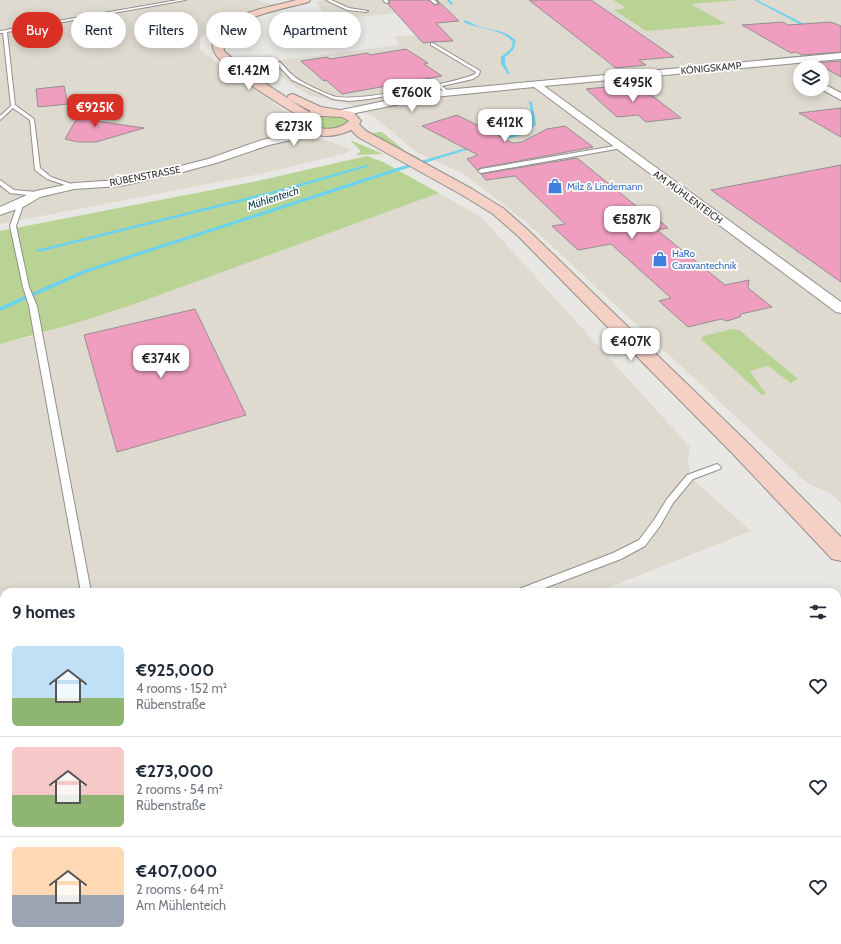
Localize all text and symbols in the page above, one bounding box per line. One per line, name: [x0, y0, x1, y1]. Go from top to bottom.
chip: Buy: [12, 12, 63, 48]
chip: Rent: [71, 12, 126, 48]
chip: Filters: [134, 12, 198, 48]
chip: New: [206, 12, 261, 48]
chip: Apartment: [269, 12, 361, 48]
pin: €1.42M: [216, 57, 282, 91]
street label: KÖNIGSKAMP: [680, 59, 742, 77]
map controls: [793, 60, 829, 96]
button: layers: [793, 60, 829, 96]
text: €1.42M: [228, 62, 270, 78]
pin: €495K: [605, 69, 661, 103]
text: €495K: [614, 74, 652, 90]
pin: €760K: [384, 79, 440, 113]
text: €760K: [392, 84, 432, 100]
pin: €925K: [67, 94, 123, 128]
text: €925K: [76, 99, 114, 115]
pin: €412K: [477, 109, 533, 143]
pin: €273K: [266, 113, 322, 147]
text: €412K: [487, 114, 523, 130]
text: €273K: [276, 118, 313, 134]
street label: RÜBENSTRASSE: [108, 163, 182, 189]
street label: AM MÜHLENTEICH: [651, 167, 725, 227]
shop icon: Milz & Lindemann: [546, 177, 564, 195]
place label: Milz & Lindemann: [567, 180, 643, 193]
water label: Mühlenteich: [245, 183, 300, 213]
pin: €587K: [604, 206, 660, 240]
text: €587K: [613, 211, 651, 227]
place label: HaRo Caravantechnik: [672, 247, 737, 272]
shop icon: HaRo Caravantechnik: [651, 250, 669, 268]
pin: €407K: [603, 328, 659, 362]
text: €407K: [611, 333, 651, 349]
pin: €374K: [133, 345, 189, 379]
text: €374K: [142, 350, 180, 366]
icon: filters: [807, 601, 829, 623]
text: 9 homes: [12, 602, 75, 622]
text: €925,000: [136, 660, 214, 680]
icon: home: [44, 662, 92, 710]
icon: heart: [807, 675, 829, 697]
text: 4 rooms · 152 m²: [136, 680, 227, 696]
text: Rübenstraße: [136, 696, 206, 712]
text: €273,000: [136, 761, 214, 781]
icon: home: [44, 763, 92, 811]
icon: heart: [807, 776, 829, 798]
text: 2 rooms · 54 m²: [136, 781, 223, 797]
text: Rübenstraße: [136, 797, 206, 813]
text: €407,000: [136, 861, 217, 881]
icon: home: [44, 863, 92, 911]
icon: heart: [807, 876, 829, 898]
text: 2 rooms · 64 m²: [136, 881, 223, 897]
text: Am Mühlenteich: [136, 897, 226, 913]

